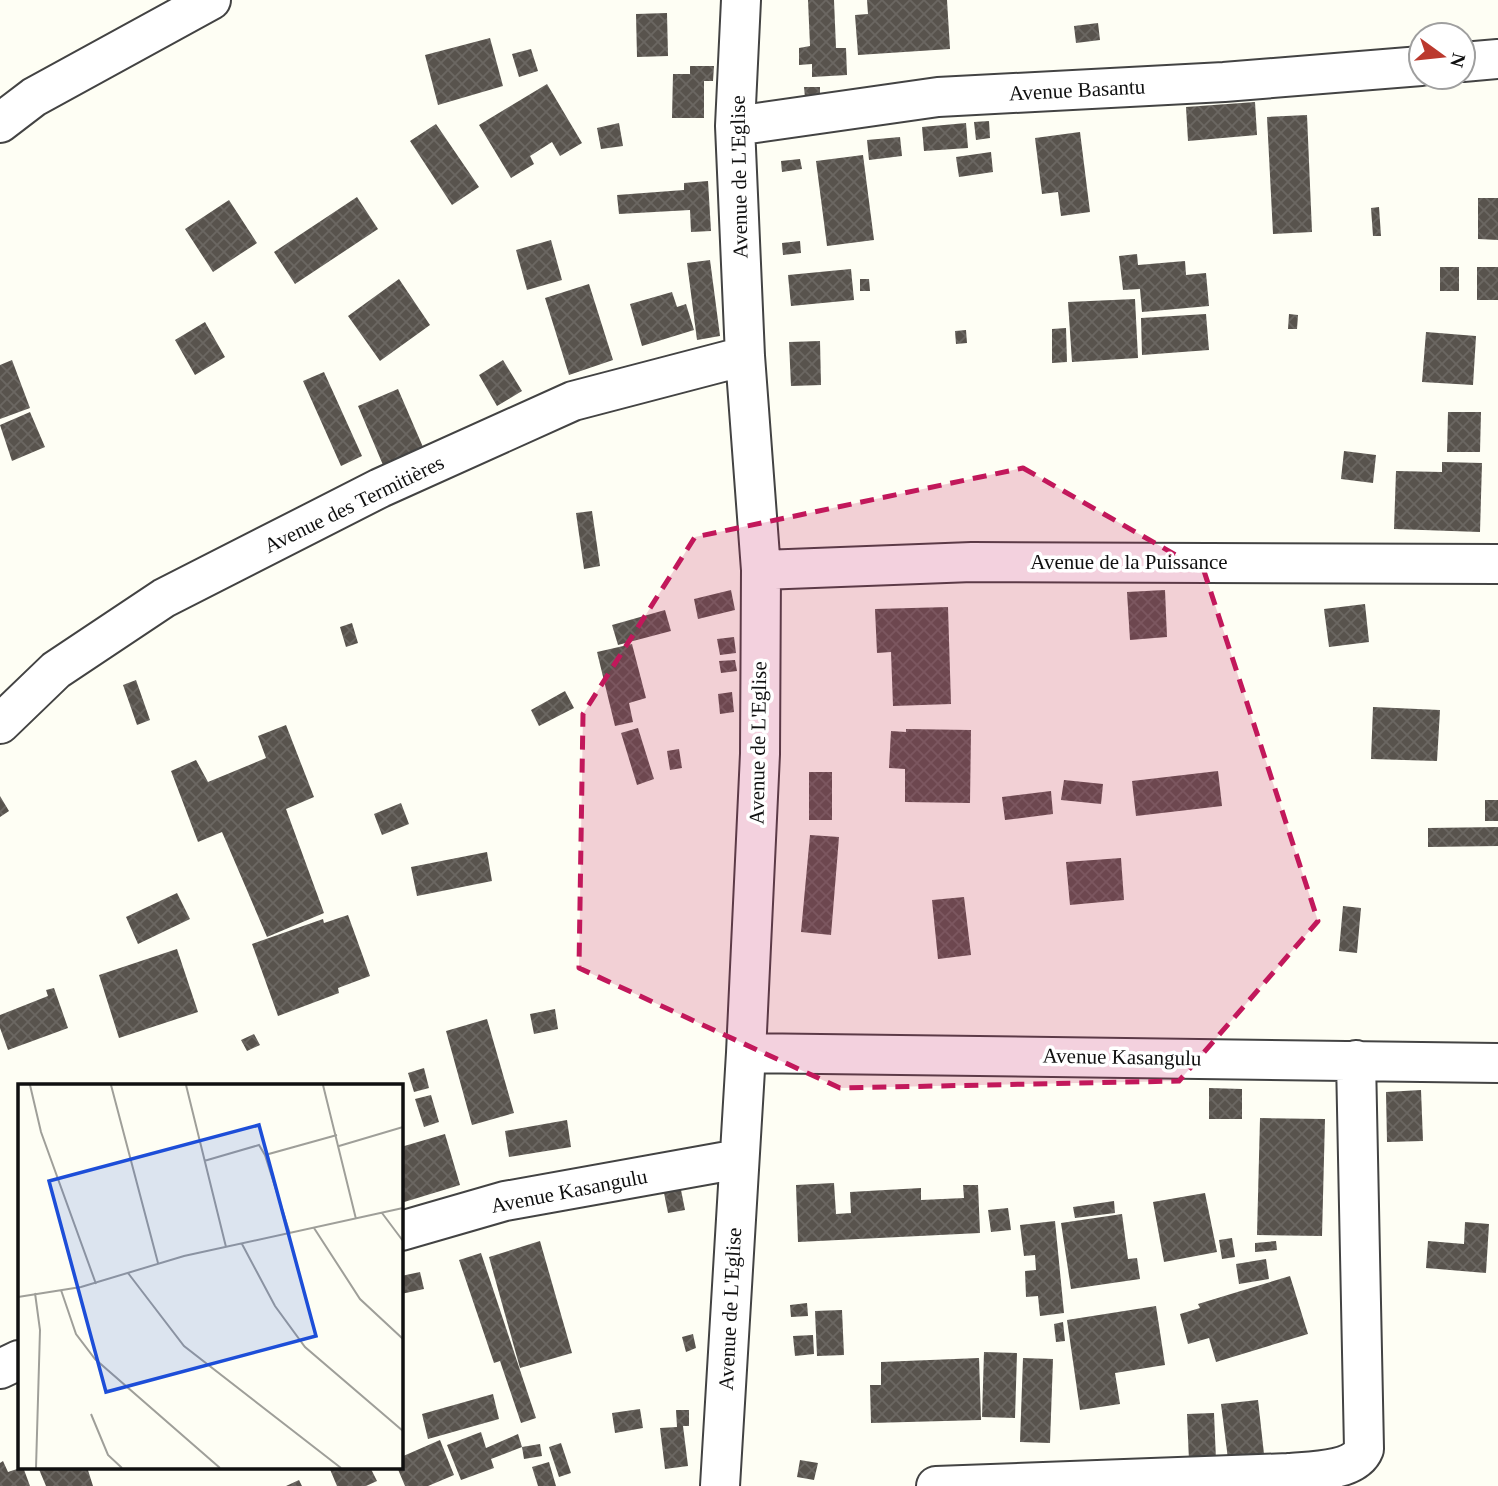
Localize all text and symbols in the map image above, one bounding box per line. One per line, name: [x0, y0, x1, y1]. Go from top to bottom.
north arrow: [1407, 21, 1477, 91]
text: N: [1446, 51, 1470, 70]
street label: Avenue Basantu: [1008, 74, 1146, 106]
street label: Avenue de L'Eglise: [726, 95, 752, 259]
street label: Avenue des Termitières: [260, 450, 448, 558]
street label: Avenue de la Puissance: [1030, 550, 1228, 574]
street label: Avenue de L'Eglise: [745, 661, 771, 825]
street label: Avenue Kasangulu: [1042, 1044, 1202, 1070]
inset map: [18, 1084, 402, 1468]
street label: Avenue Kasangulu: [489, 1164, 650, 1218]
street label: Avenue de L'Eglise: [714, 1227, 746, 1391]

